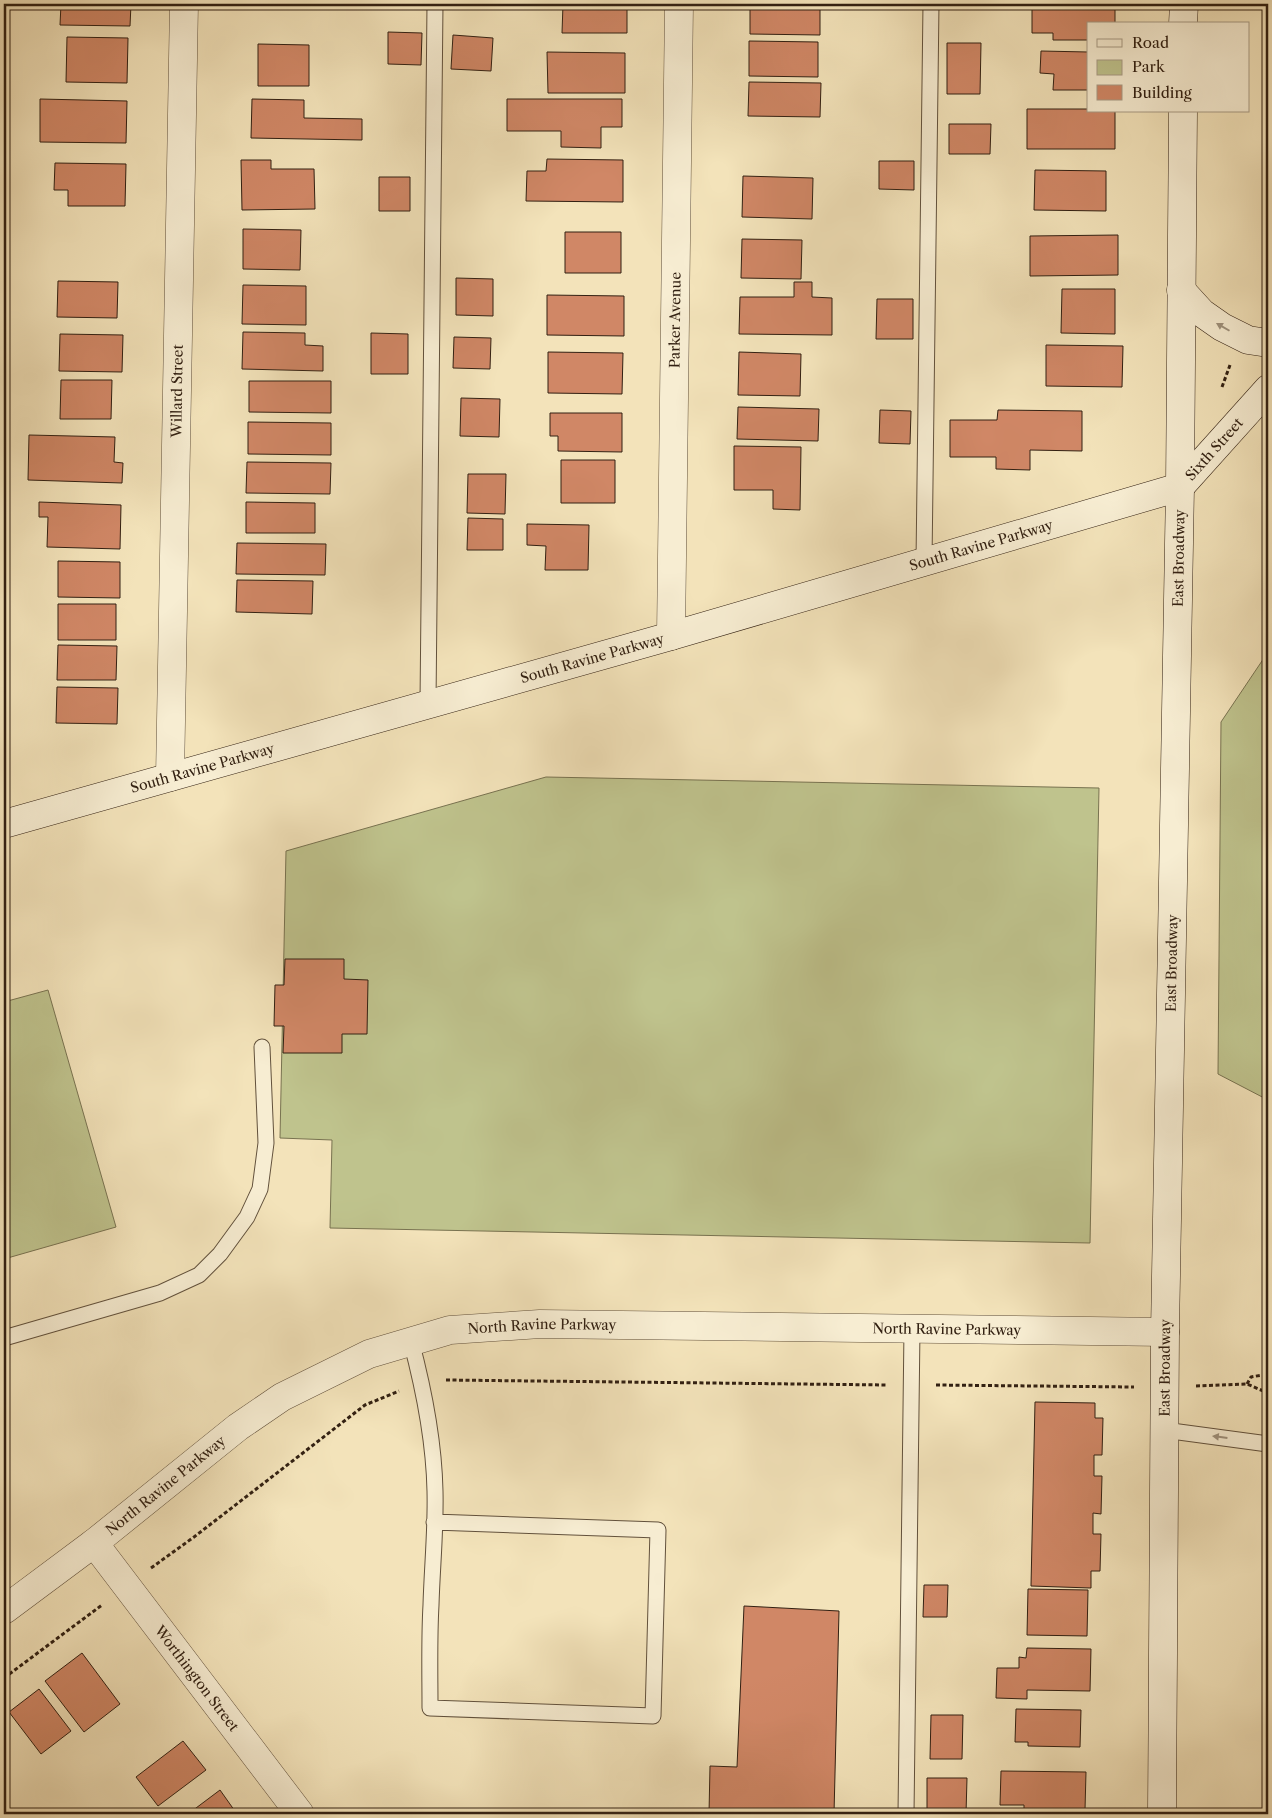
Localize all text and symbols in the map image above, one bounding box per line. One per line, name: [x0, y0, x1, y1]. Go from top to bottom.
legend: [1087, 22, 1250, 112]
text: Road: [1132, 33, 1169, 52]
text: Park: [1132, 57, 1166, 76]
text: Building: [1132, 83, 1192, 102]
street label: Parker Avenue: [665, 272, 685, 368]
one-way arrow: [1216, 323, 1231, 331]
street label: Willard Street: [167, 344, 187, 439]
street label: Sixth Street: [1181, 414, 1247, 484]
street label: East Broadway: [1169, 509, 1189, 607]
street label: South Ravine Parkway: [907, 516, 1055, 575]
street label: South Ravine Parkway: [518, 629, 666, 687]
street label: South Ravine Parkway: [128, 739, 276, 797]
street label: East Broadway: [1162, 914, 1181, 1012]
street label: North Ravine Parkway: [467, 1315, 617, 1338]
street label: North Ravine Parkway: [872, 1319, 1022, 1339]
street label: East Broadway: [1155, 1319, 1174, 1417]
street label: North Ravine Parkway: [102, 1432, 229, 1539]
one-way arrow: [1212, 1433, 1228, 1441]
street label: Worthington Street: [150, 1621, 243, 1735]

